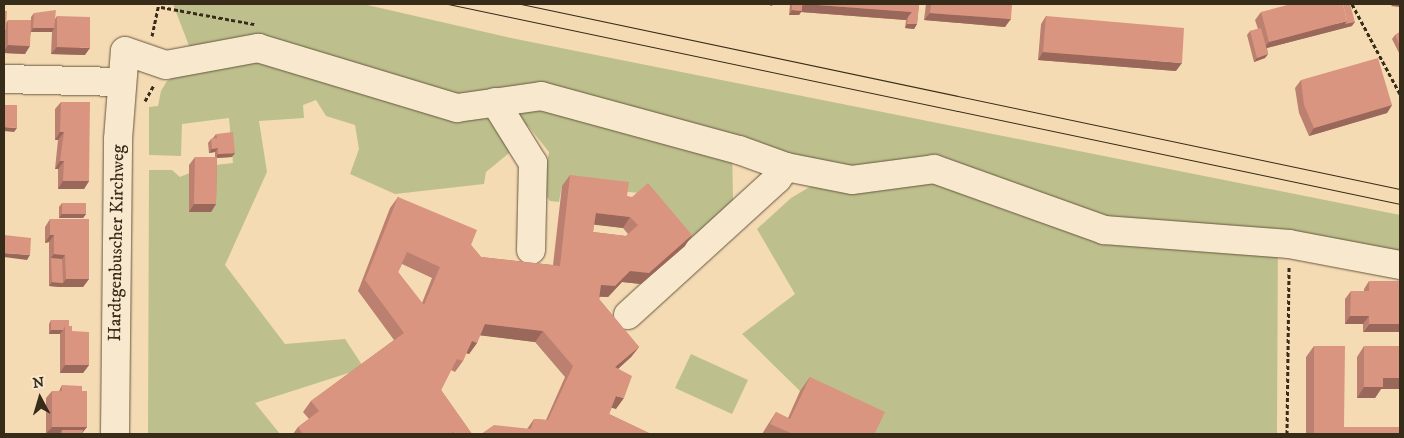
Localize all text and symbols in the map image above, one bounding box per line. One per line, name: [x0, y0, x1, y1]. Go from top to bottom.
street label: Hardtgenbuscher Kirchweg: [104, 144, 130, 342]
north arrow: [15, 373, 65, 423]
text: N: [32, 374, 45, 393]

